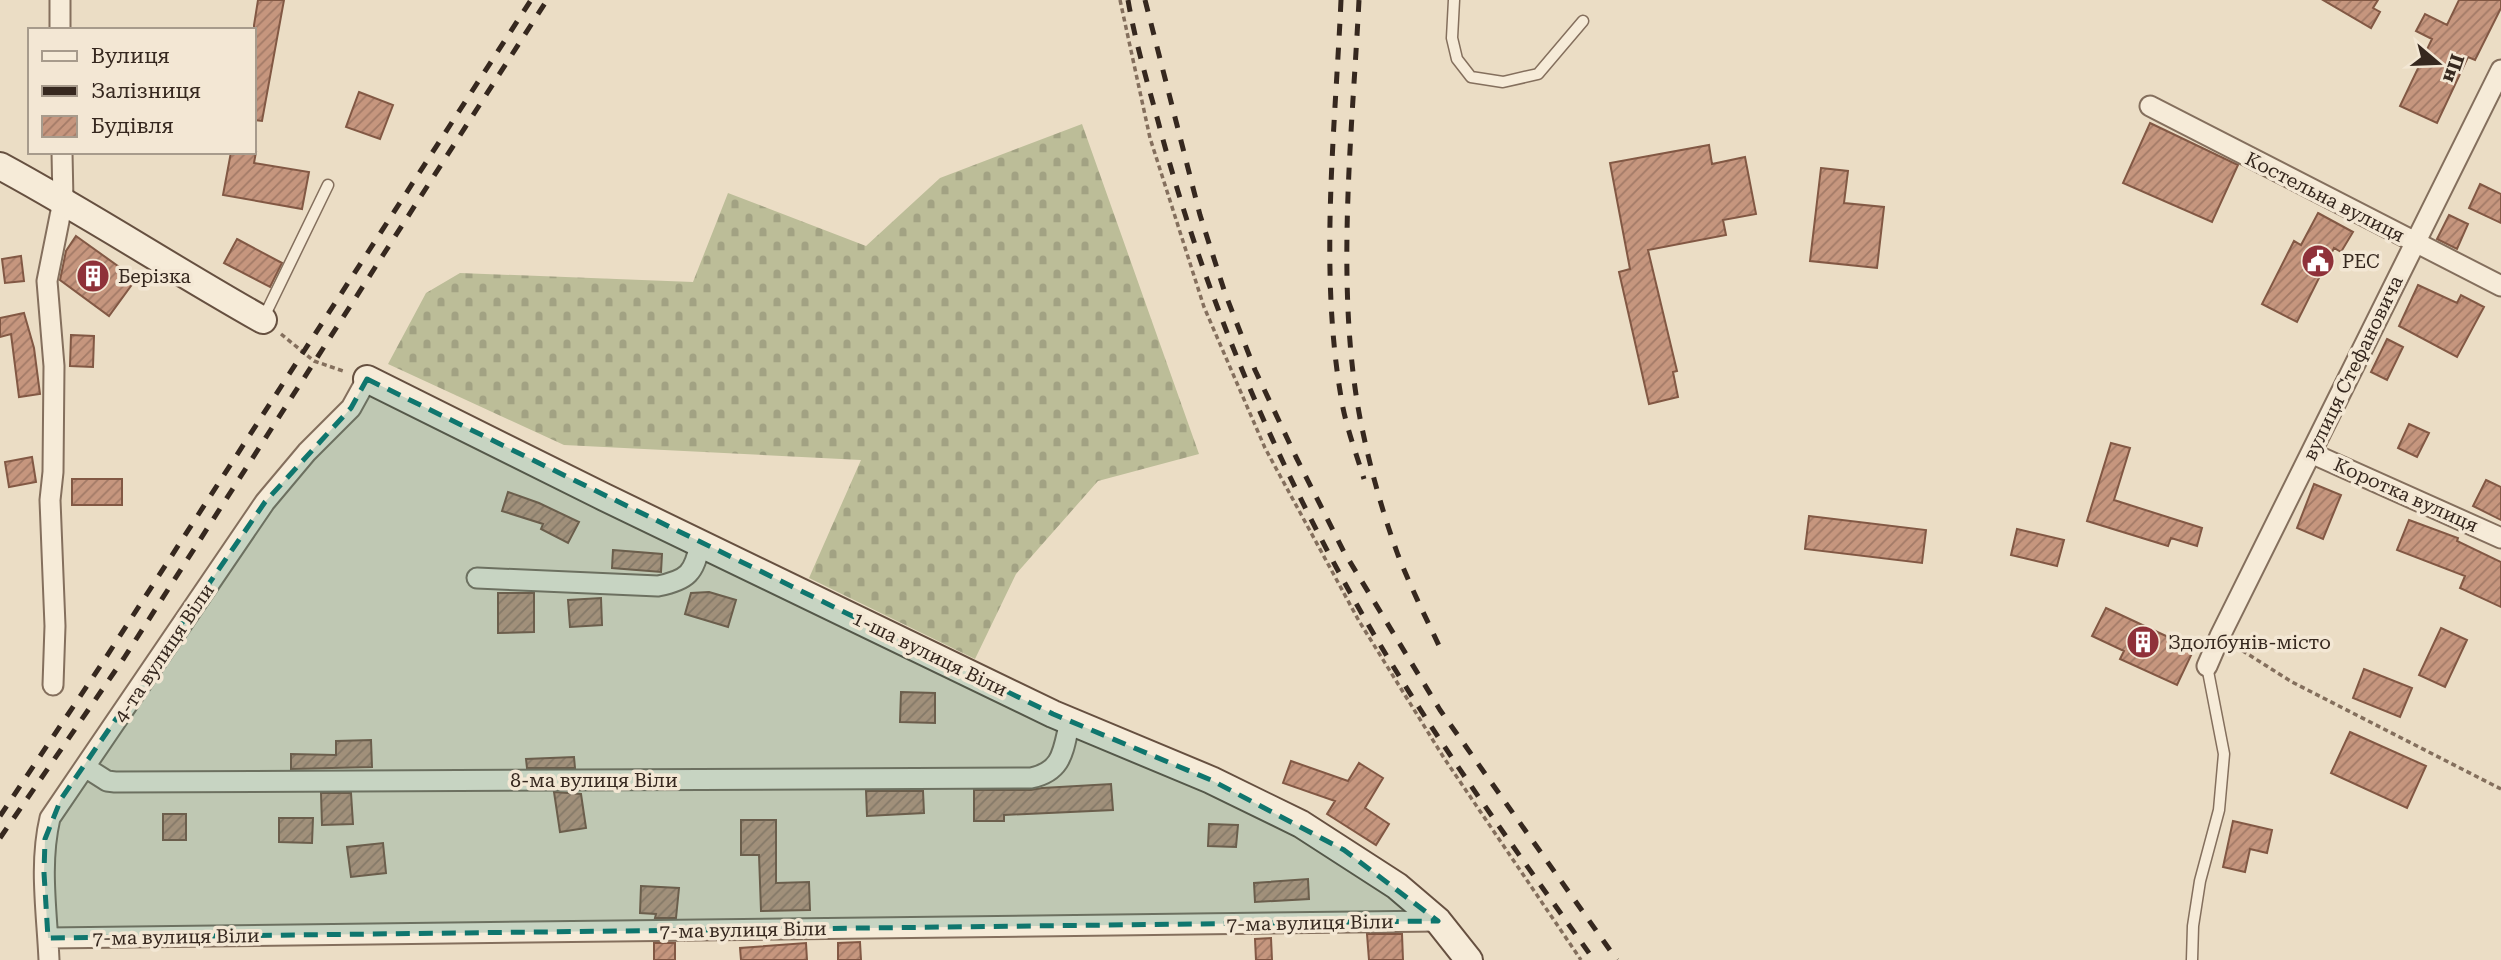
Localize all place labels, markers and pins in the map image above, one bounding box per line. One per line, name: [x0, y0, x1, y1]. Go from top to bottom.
public building icon: РЕС: [2299, 242, 2337, 280]
place label: РЕС: [2342, 250, 2380, 273]
building icon: Берізка: [74, 257, 112, 295]
place label: Берізка: [118, 265, 191, 288]
building icon: Здолбунів-місто: [2124, 623, 2162, 661]
place label: Здолбунів-місто: [2168, 631, 2331, 654]

